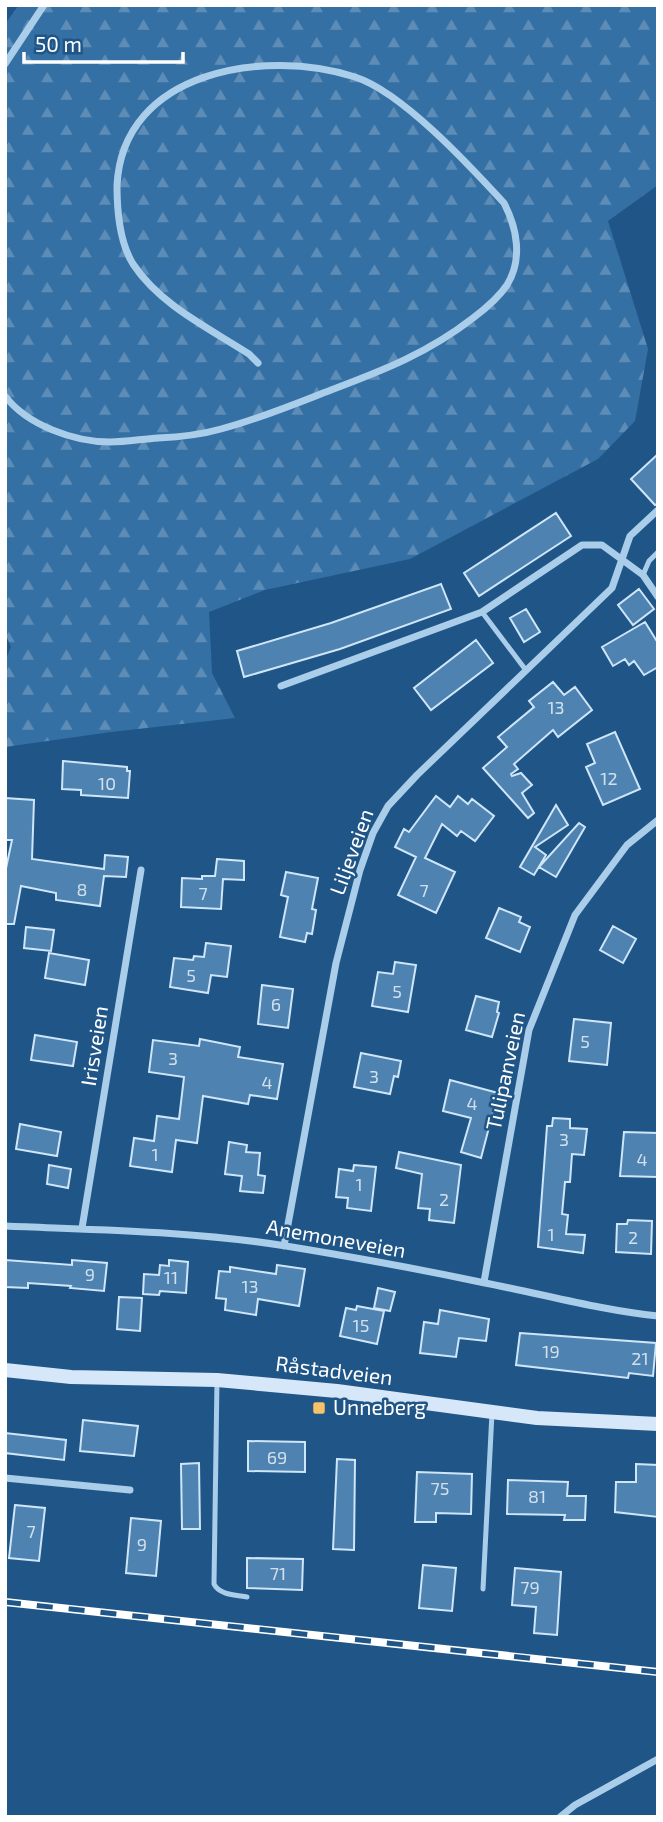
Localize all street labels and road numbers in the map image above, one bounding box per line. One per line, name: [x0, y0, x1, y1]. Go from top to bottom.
street label: Liljeveien: [324, 805, 379, 898]
street label: Irisveien: [75, 1004, 112, 1088]
street label: Tulipanveien: [480, 1009, 529, 1132]
street label: Anemoneveien: [265, 1213, 408, 1262]
street label: Råstadveien: [274, 1350, 394, 1389]

